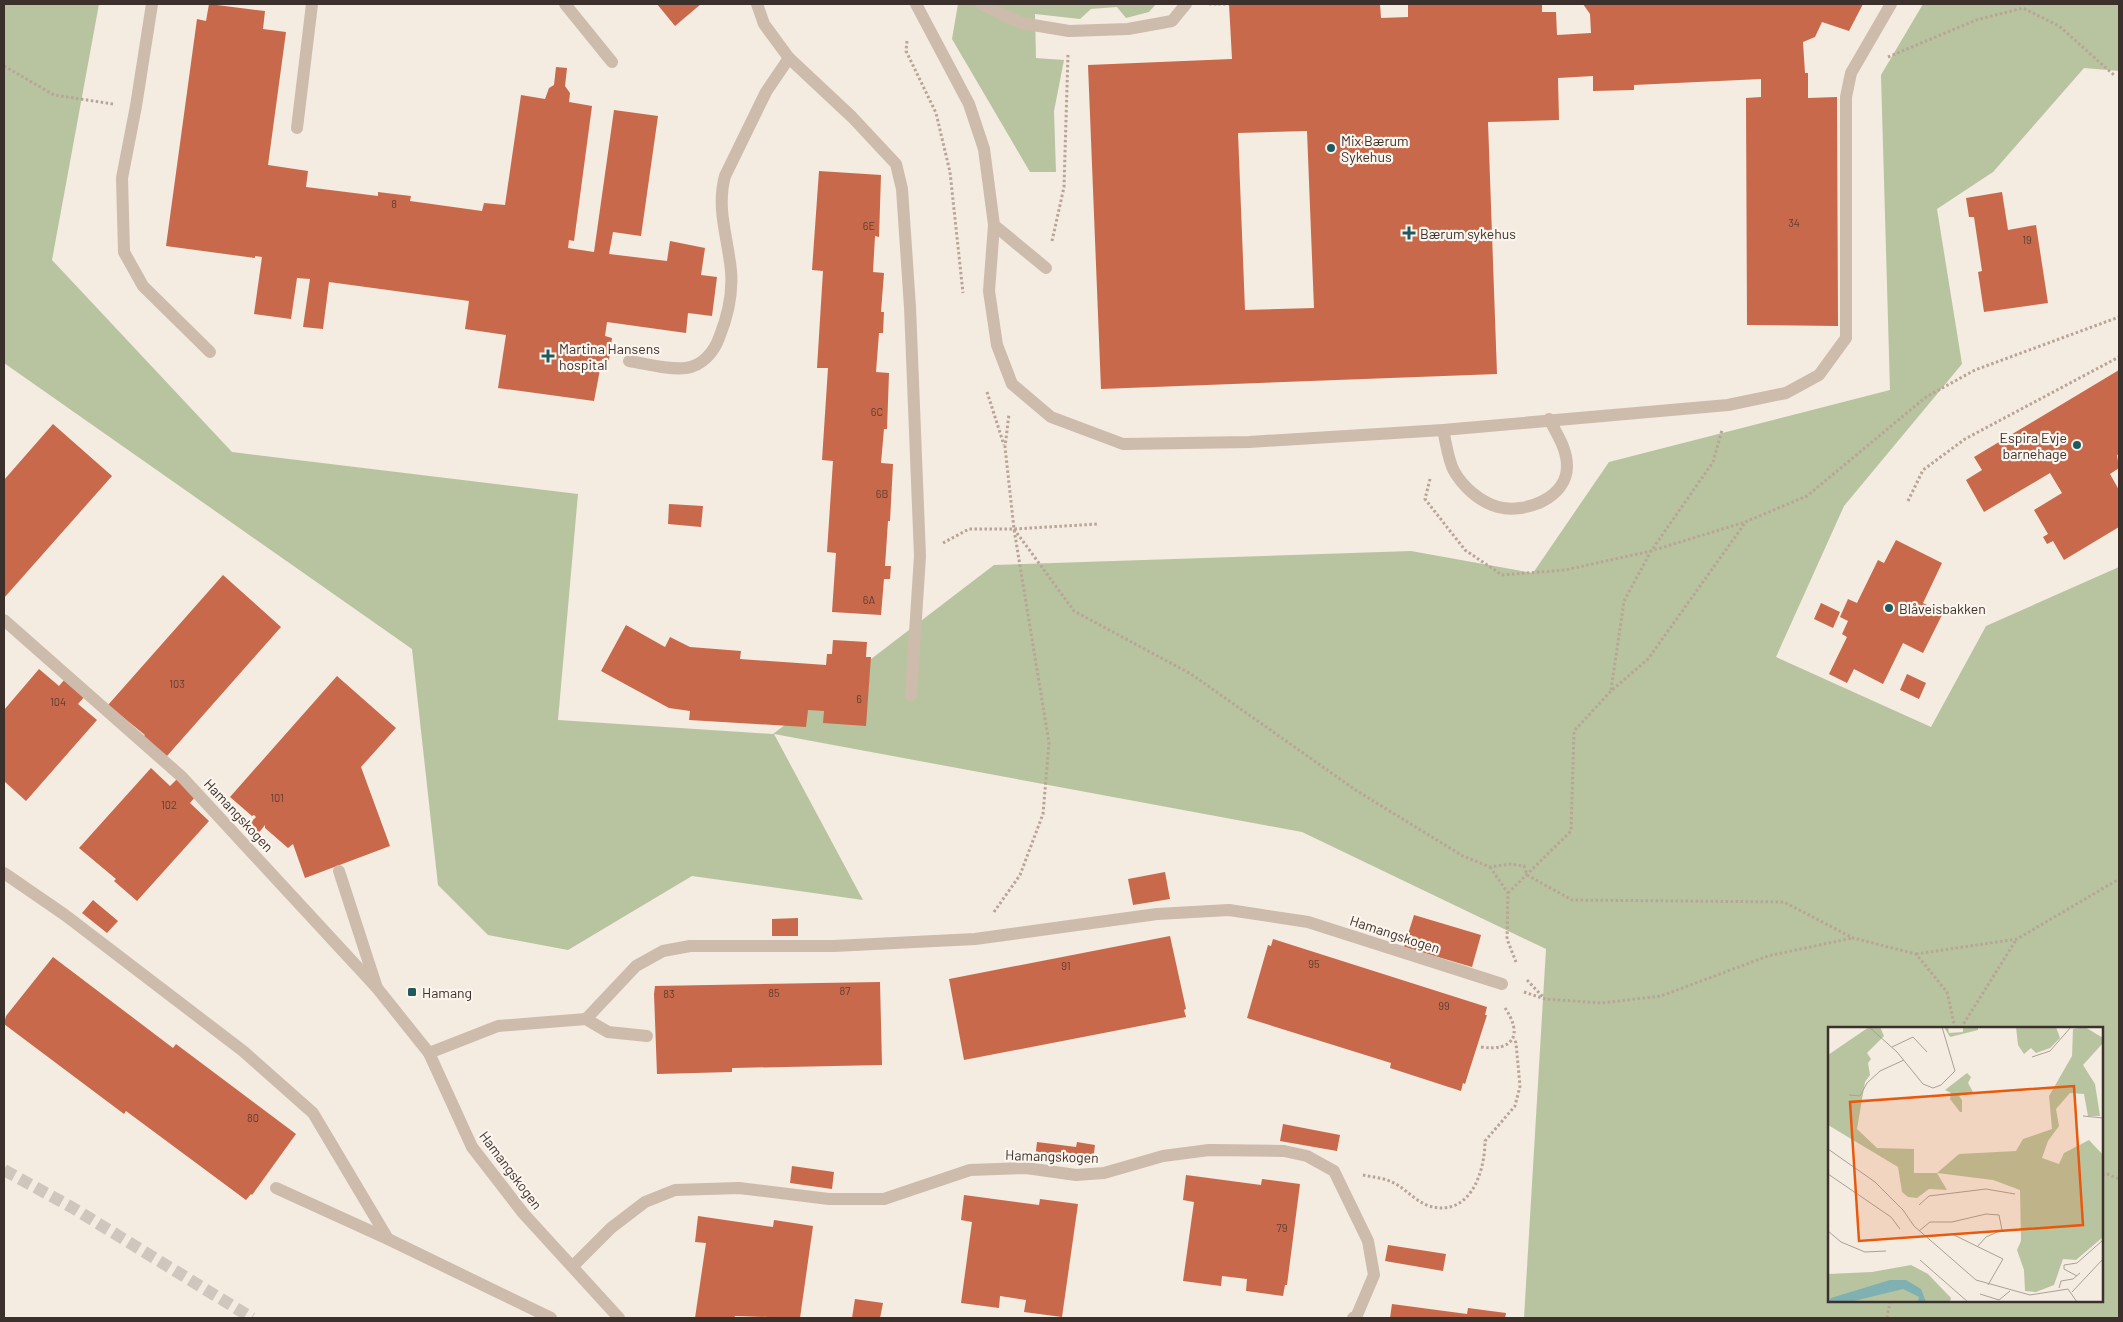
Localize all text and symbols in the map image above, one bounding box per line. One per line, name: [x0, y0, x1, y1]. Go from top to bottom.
place label: Mix Bærum Sykehus: [1341, 132, 1409, 165]
marker: Mix Bærum Sykehus: [1325, 142, 1337, 154]
house number: 8: [391, 197, 397, 210]
house number: 34: [1788, 216, 1800, 229]
house number: 6E: [863, 219, 876, 232]
place label: Bærum sykehus: [1420, 225, 1516, 242]
marker: Bærum sykehus: [1402, 226, 1416, 240]
house number: 19: [2022, 233, 2032, 246]
place label: Martina Hansens hospital: [559, 340, 660, 373]
marker: Martina Hansens hospital: [541, 349, 555, 363]
house number: 6C: [871, 405, 883, 418]
place label: Espira Evje barnehage: [1999, 429, 2067, 462]
marker: Espira Evje barnehage: [2071, 439, 2083, 451]
house number: 6B: [876, 487, 888, 500]
house number: 6A: [863, 593, 875, 606]
place label: Blåveisbakken: [1899, 600, 1986, 617]
marker: Blåveisbakken: [1883, 602, 1895, 614]
house number: 103: [169, 677, 185, 690]
house number: 6: [856, 692, 862, 705]
house number: 104: [50, 695, 66, 708]
street label: Hamangskogen: [201, 775, 277, 855]
house number: 101: [270, 791, 284, 804]
house number: 102: [161, 798, 177, 811]
street label: Hamangskogen: [1348, 911, 1442, 957]
house number: 95: [1308, 957, 1320, 970]
house number: 91: [1061, 959, 1071, 972]
place label: Hamang: [422, 984, 472, 1001]
house number: 87: [840, 984, 850, 997]
marker: Hamang: [406, 986, 418, 998]
house number: 85: [768, 986, 780, 999]
house number: 83: [663, 987, 675, 1000]
house number: 99: [1438, 999, 1450, 1012]
inset map: [1828, 1027, 2103, 1302]
house number: 80: [247, 1111, 259, 1124]
street label: Hamangskogen: [476, 1128, 546, 1212]
street label: Hamangskogen: [1005, 1146, 1099, 1166]
house number: 79: [1277, 1221, 1288, 1234]

